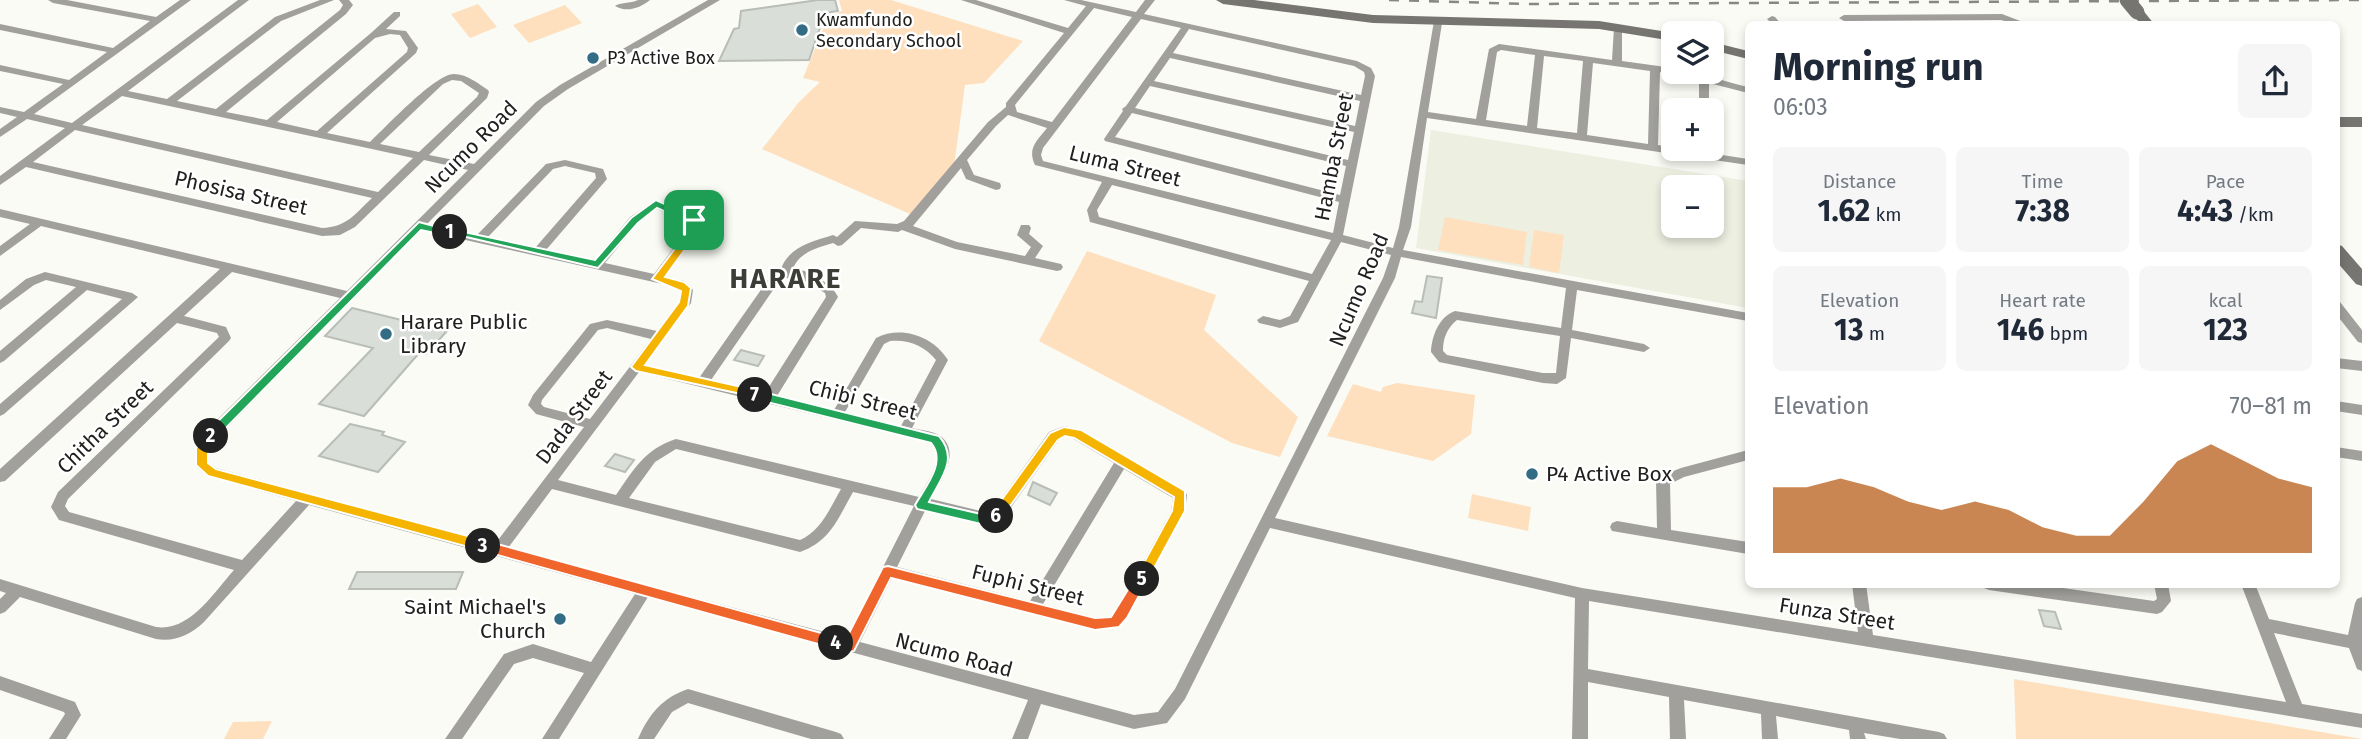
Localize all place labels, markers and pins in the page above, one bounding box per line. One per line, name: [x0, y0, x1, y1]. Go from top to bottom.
place label: Kwamfundo Secondary School: [816, 9, 961, 52]
marker: Kwamfundo Secondary School: [794, 22, 810, 38]
place label: P3 Active Box: [607, 47, 715, 69]
marker: P3 Active Box: [585, 50, 601, 66]
pin: [664, 190, 724, 250]
pin: 1: [433, 215, 468, 250]
place label: Harare Public Library: [400, 309, 527, 359]
marker: Harare Public Library: [378, 326, 394, 342]
pin: 7: [738, 378, 772, 412]
pin: 2: [194, 418, 228, 453]
place label: P4 Active Box: [1546, 461, 1673, 487]
marker: P4 Active Box: [1524, 466, 1540, 482]
pin: 6: [978, 498, 1014, 534]
pin: 3: [466, 528, 500, 564]
pin: 5: [1124, 562, 1160, 596]
place label: Saint Michael's Church: [404, 594, 546, 644]
marker: Saint Michael's Church: [552, 611, 568, 627]
pin: 4: [818, 626, 854, 660]

